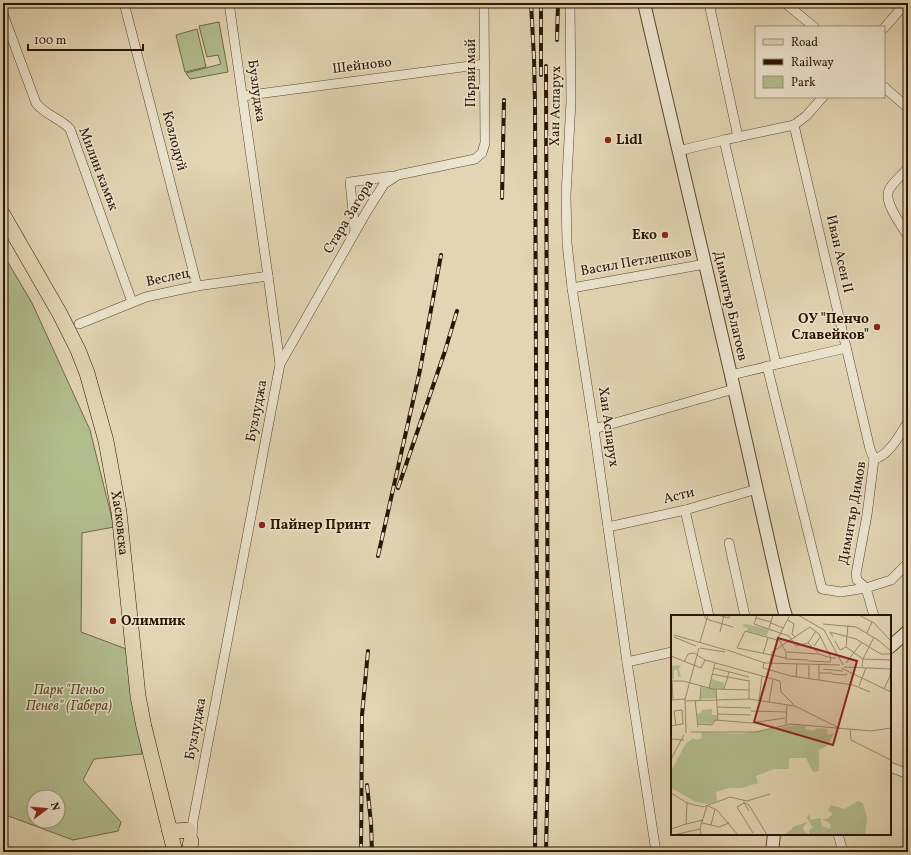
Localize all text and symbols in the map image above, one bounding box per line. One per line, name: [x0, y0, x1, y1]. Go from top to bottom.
scale bar: [28, 26, 143, 52]
legend: [755, 26, 885, 98]
text: 100 m: [34, 33, 67, 49]
text: Road: [791, 35, 818, 51]
street label: Първи май: [462, 38, 481, 107]
street label: Шейново: [331, 53, 393, 79]
text: Railway: [791, 55, 834, 71]
street label: Бузлуджа: [242, 59, 270, 124]
street label: Хан Аспарух: [546, 65, 566, 147]
text: Park: [791, 75, 816, 91]
street label: Козлодуй: [157, 109, 191, 174]
street label: Милин камък: [73, 125, 123, 214]
place label: Lidl: [616, 131, 643, 150]
marker: Lidl: [603, 135, 613, 145]
street label: Стара Загора: [319, 176, 379, 258]
street label: Иван Асен II: [821, 213, 857, 295]
place label: Еко: [632, 226, 657, 245]
marker: Еко: [660, 230, 670, 240]
street label: Васил Петлешков: [579, 243, 693, 281]
street label: Димитър Благоев: [708, 249, 752, 363]
street label: Веслец: [144, 264, 192, 292]
place label: ОУ "Пенчо Славейков": [792, 310, 869, 345]
marker: ОУ "Пенчо Славейков": [872, 322, 882, 332]
street label: Бузлуджа: [242, 378, 272, 444]
street label: Хан Аспарух: [593, 386, 623, 468]
street label: Димитър Димов: [835, 460, 871, 566]
street label: Асти: [661, 483, 697, 509]
street label: Хасковска: [106, 489, 133, 556]
place label: Пайнер Принт: [270, 516, 371, 535]
marker: Пайнер Принт: [257, 520, 267, 530]
place label: Олимпик: [121, 612, 186, 631]
inset map: [671, 615, 891, 835]
marker: Олимпик: [108, 616, 118, 626]
park label: Парк "Пеньо Пенев" (Габера): [26, 681, 112, 716]
street label: Бузлуджа: [181, 696, 211, 762]
north arrow: [26, 789, 66, 829]
text: N: [46, 801, 62, 813]

